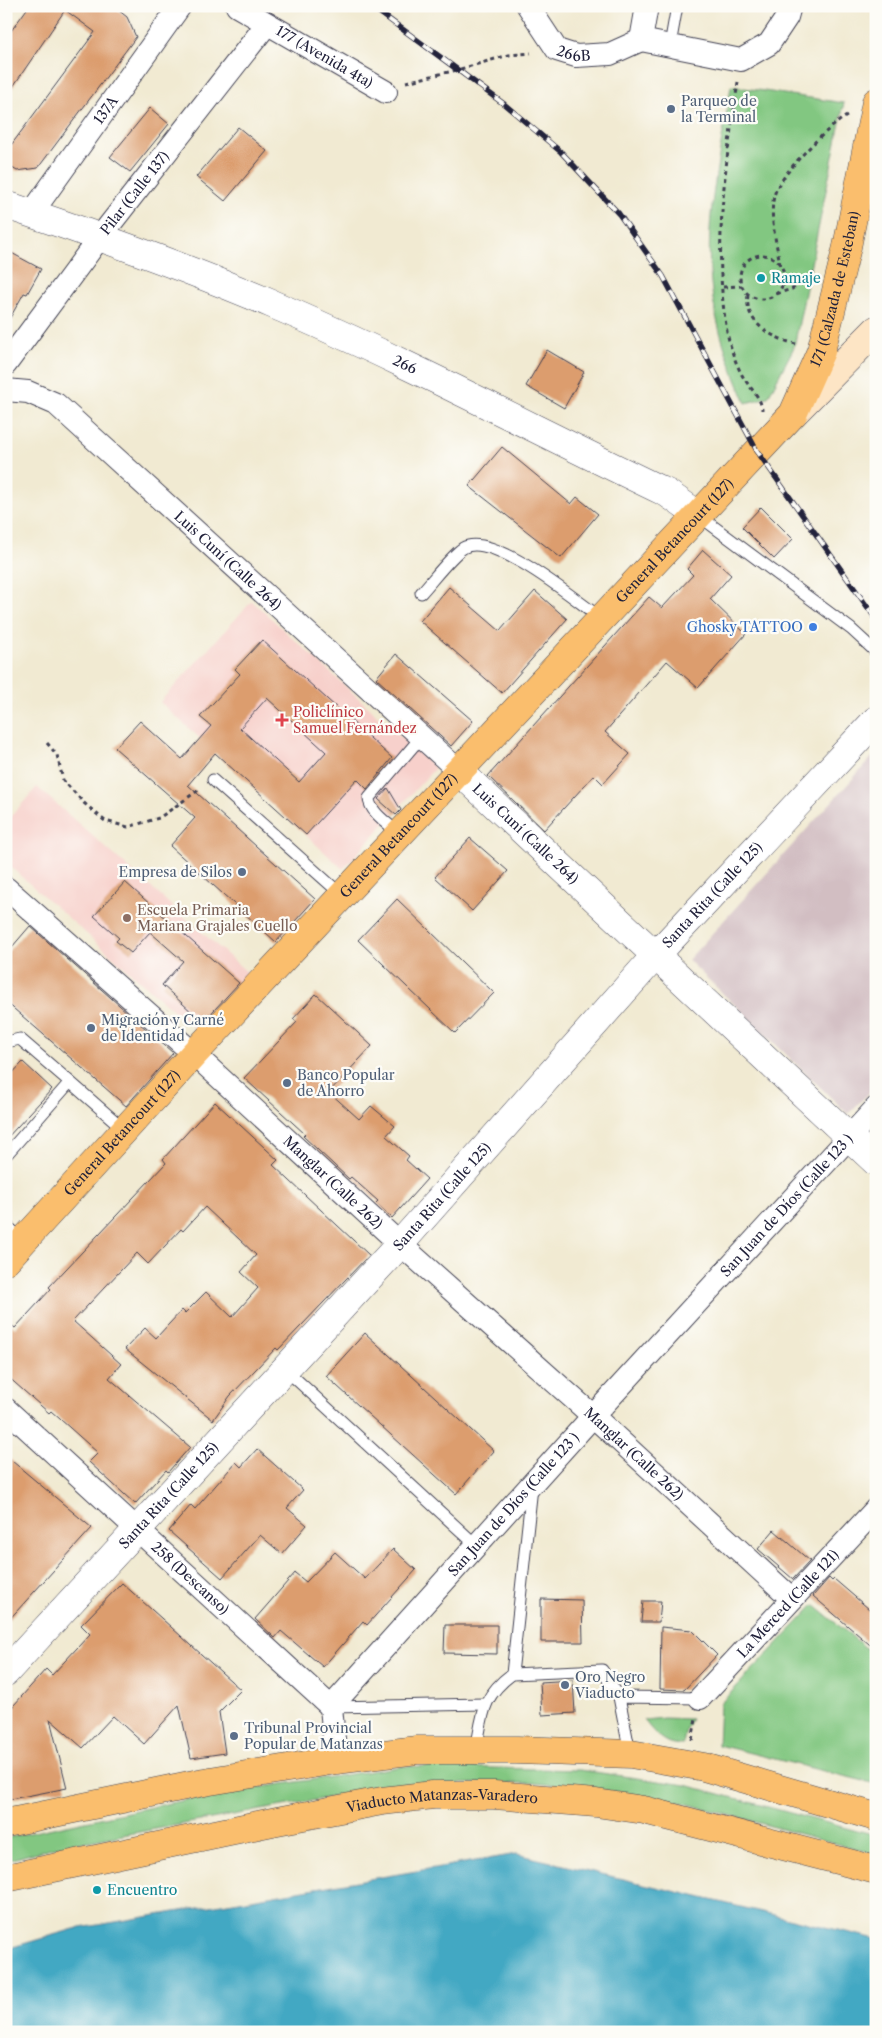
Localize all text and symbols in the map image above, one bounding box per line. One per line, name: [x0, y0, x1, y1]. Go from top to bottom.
street label: 177 (Avenida 4ta): [273, 21, 376, 92]
street label: 266B: [554, 41, 591, 65]
street label: 137A: [89, 92, 122, 128]
place label: Parqueo de la Terminal: [681, 92, 757, 126]
marker: Parqueo de la Terminal: [665, 103, 677, 115]
street label: Pilar (Calle 137): [96, 148, 173, 238]
street label: 171 (Calzada de Esteban): [806, 210, 863, 370]
place label: Ramaje: [771, 269, 821, 287]
marker: Ramaje: [755, 272, 767, 284]
street label: 266: [390, 351, 420, 378]
street label: General Betancourt (127): [612, 475, 737, 607]
street label: Luis Cuní (Calle 264): [170, 507, 285, 614]
place label: Ghosky TATTOO: [687, 618, 803, 636]
marker: Ghosky TATTOO: [807, 621, 819, 633]
place label: Policlínico Samuel Fernández: [293, 703, 417, 737]
marker: Policlínico Samuel Fernández: [275, 713, 289, 727]
street label: General Betancourt (127): [336, 770, 461, 902]
street label: Luis Cuní (Calle 264): [469, 780, 582, 888]
street label: Santa Rita (Calle 125): [658, 838, 766, 952]
place label: Empresa de Silos: [119, 863, 232, 881]
marker: Empresa de Silos: [236, 866, 248, 878]
place label: Escuela Primaria Mariana Grajales Cuello: [137, 901, 298, 935]
marker: Escuela Primaria Mariana Grajales Cuello: [121, 912, 133, 924]
place label: Migración y Carné de Identidad: [101, 1011, 224, 1045]
marker: Migración y Carné de Identidad: [85, 1022, 97, 1034]
street label: General Betancourt (127): [60, 1066, 184, 1200]
place label: Banco Popular de Ahorro: [297, 1066, 395, 1100]
marker: Banco Popular de Ahorro: [281, 1077, 293, 1089]
street label: San Juan de Díos (Calle 123 ): [717, 1130, 857, 1280]
street label: Manglar (Calle 262): [280, 1132, 387, 1233]
street label: Santa Rita (Calle 125): [389, 1139, 495, 1255]
street label: Manglar (Calle 262): [580, 1403, 687, 1504]
street label: San Juan de Díos (Calle 123 ): [444, 1429, 583, 1580]
street label: Santa Rita (Calle 125): [115, 1438, 222, 1553]
street label: 258 (Descanso): [148, 1538, 233, 1618]
street label: La Merced (Calle 121): [733, 1546, 843, 1661]
place label: Oro Negro Viaducto: [574, 1668, 645, 1702]
marker: Oro Negro Viaducto: [559, 1679, 571, 1691]
place label: Tribunal Provincial Popular de Matanzas: [244, 1719, 383, 1753]
marker: Tribunal Provincial Popular de Matanzas: [228, 1730, 240, 1742]
street label: Viaducto Matanzas-Varadero: [344, 1786, 539, 1817]
place label: Encuentro: [107, 1881, 177, 1899]
marker: Encuentro: [91, 1884, 103, 1896]

